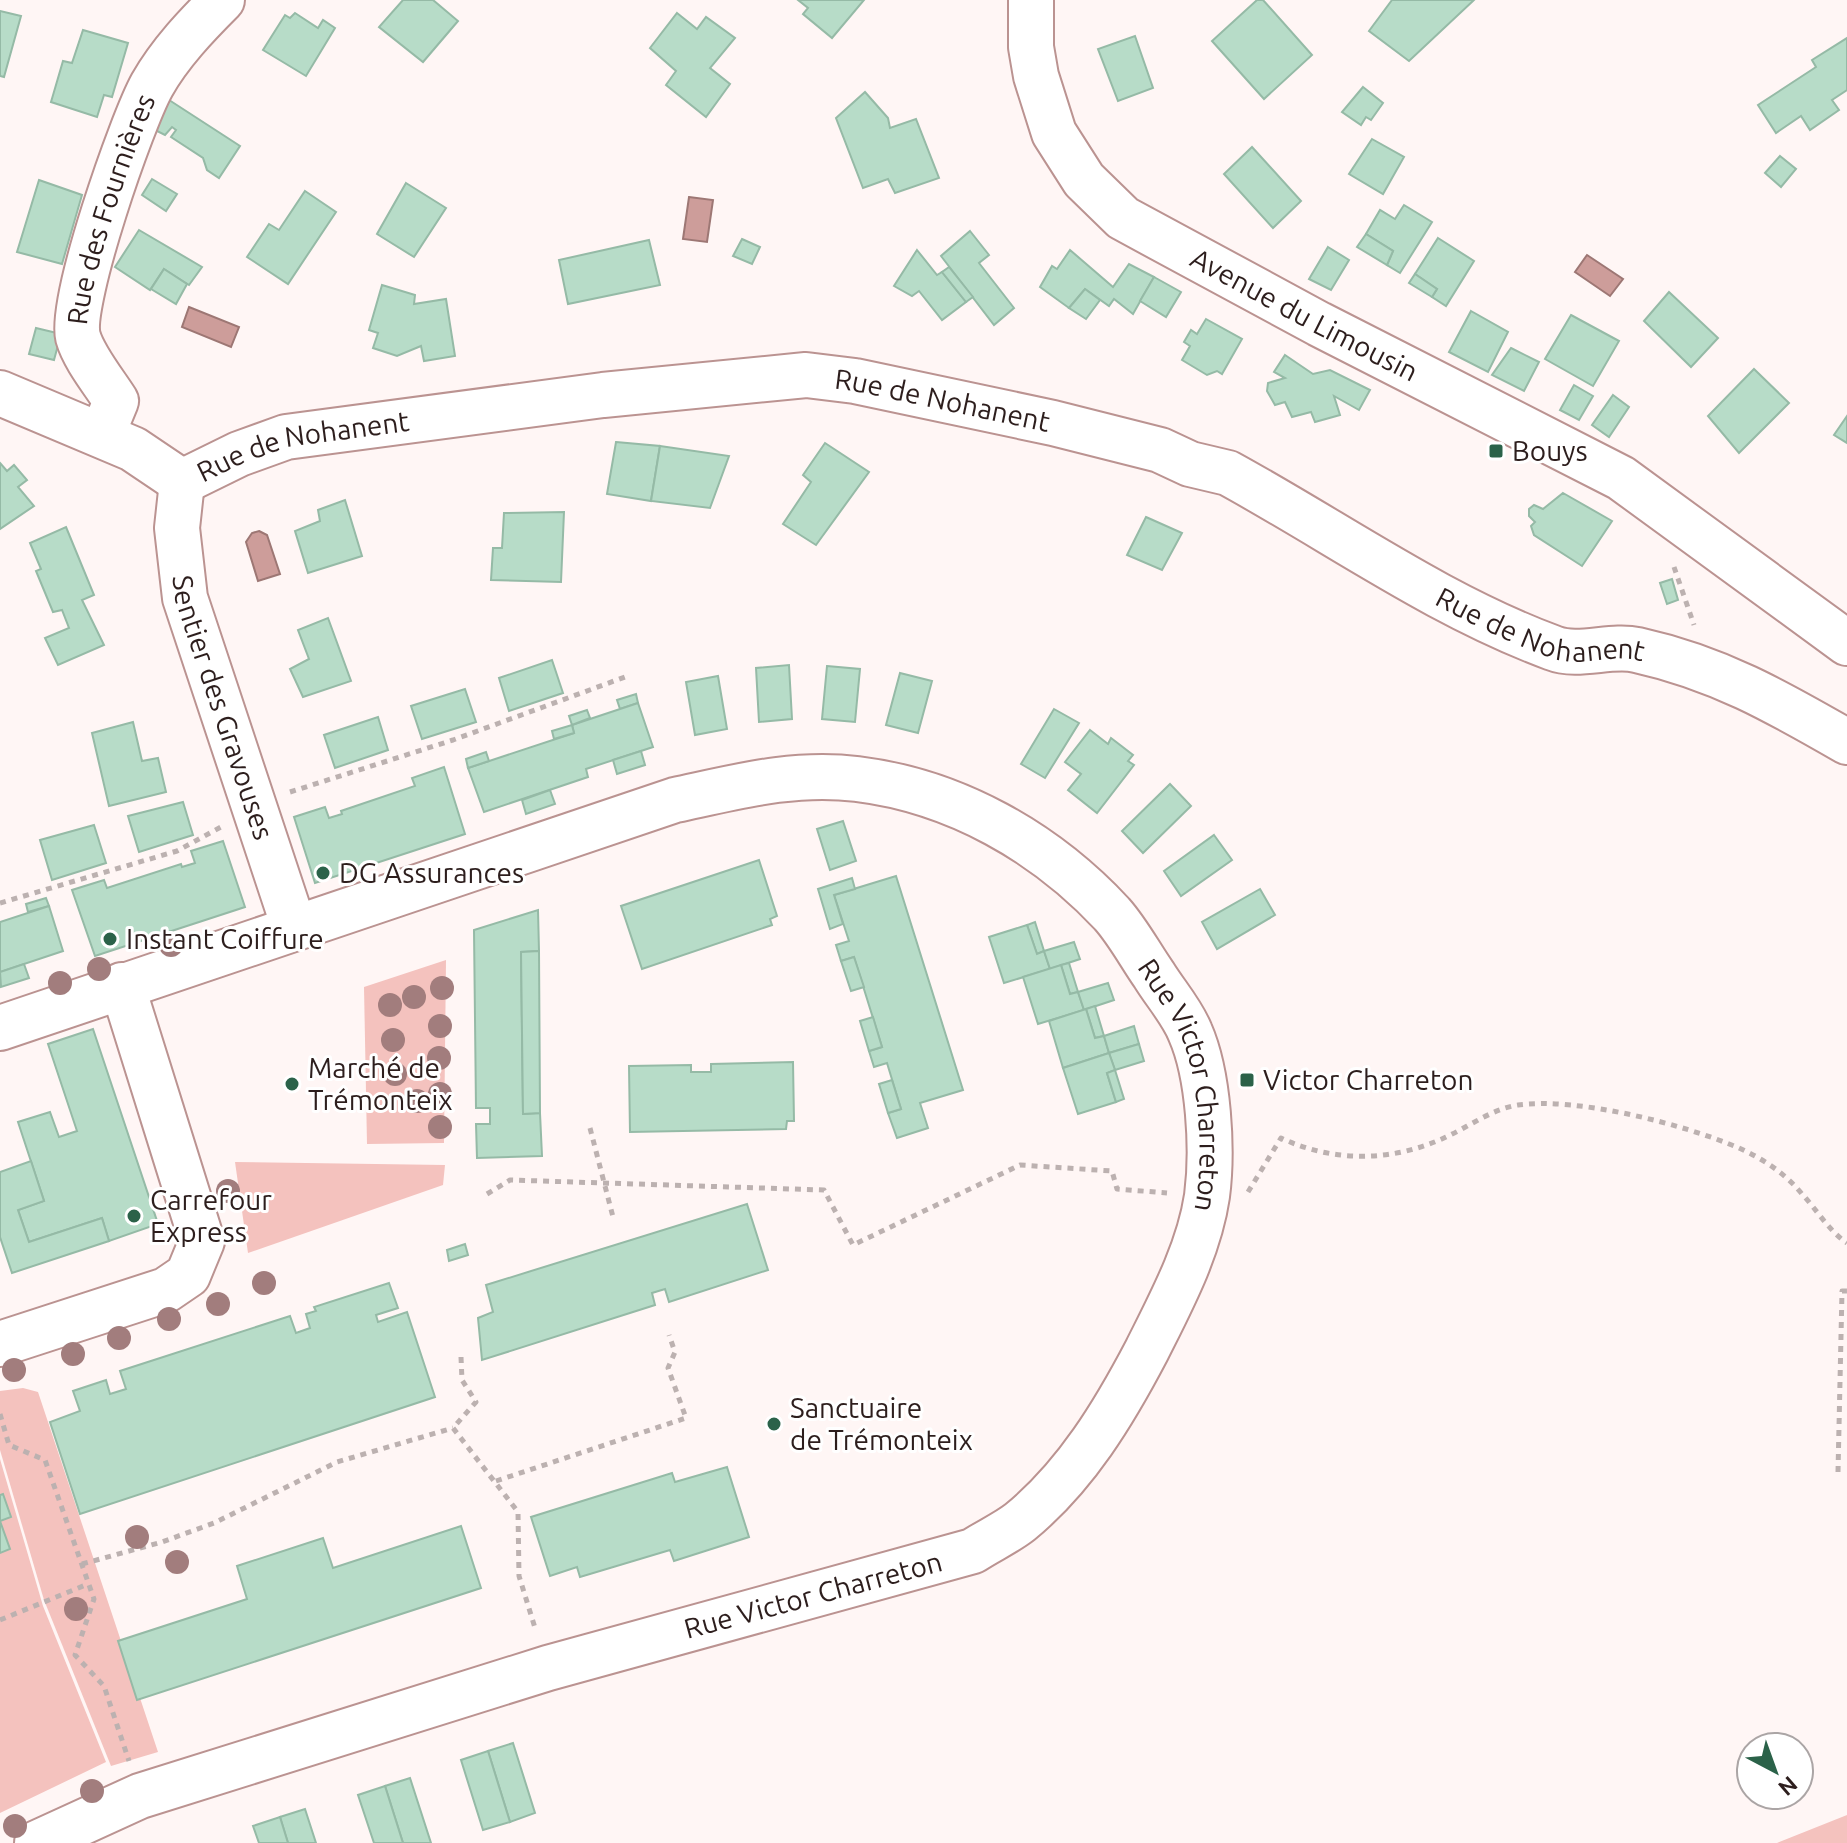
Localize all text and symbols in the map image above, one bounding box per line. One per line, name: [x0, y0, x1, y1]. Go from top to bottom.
street label: Rue des Fournières: [61, 89, 161, 326]
street label: Avenue du Limousin: [1186, 242, 1423, 387]
street label: Rue de Nohanent: [833, 363, 1053, 437]
street label: Rue de Nohanent: [192, 405, 411, 487]
place label: Bouys: [1512, 435, 1588, 466]
marker: Bouys: [1487, 442, 1505, 460]
street label: Sentier des Gravouses: [168, 573, 280, 843]
street label: Rue de Nohanent: [1431, 581, 1648, 667]
place label: DG Assurances: [339, 857, 524, 888]
marker: DG Assurances: [314, 864, 332, 882]
place label: Instant Coiffure: [126, 923, 324, 954]
marker: Instant Coiffure: [101, 930, 119, 948]
street label: Rue Victor Charreton: [1133, 953, 1226, 1214]
place label: Marché de Trémonteix: [308, 1052, 453, 1115]
place label: Victor Charreton: [1263, 1064, 1473, 1095]
marker: Victor Charreton: [1238, 1071, 1256, 1089]
marker: Marché de Trémonteix: [283, 1075, 301, 1093]
place label: Carrefour Express: [150, 1184, 272, 1247]
marker: Carrefour Express: [125, 1207, 143, 1225]
place label: Sanctuaire de Trémonteix: [790, 1392, 973, 1455]
marker: Sanctuaire de Trémonteix: [765, 1415, 783, 1433]
street label: Rue Victor Charreton: [681, 1545, 945, 1644]
north arrow: [1735, 1731, 1815, 1811]
text: N: [1774, 1772, 1803, 1801]

